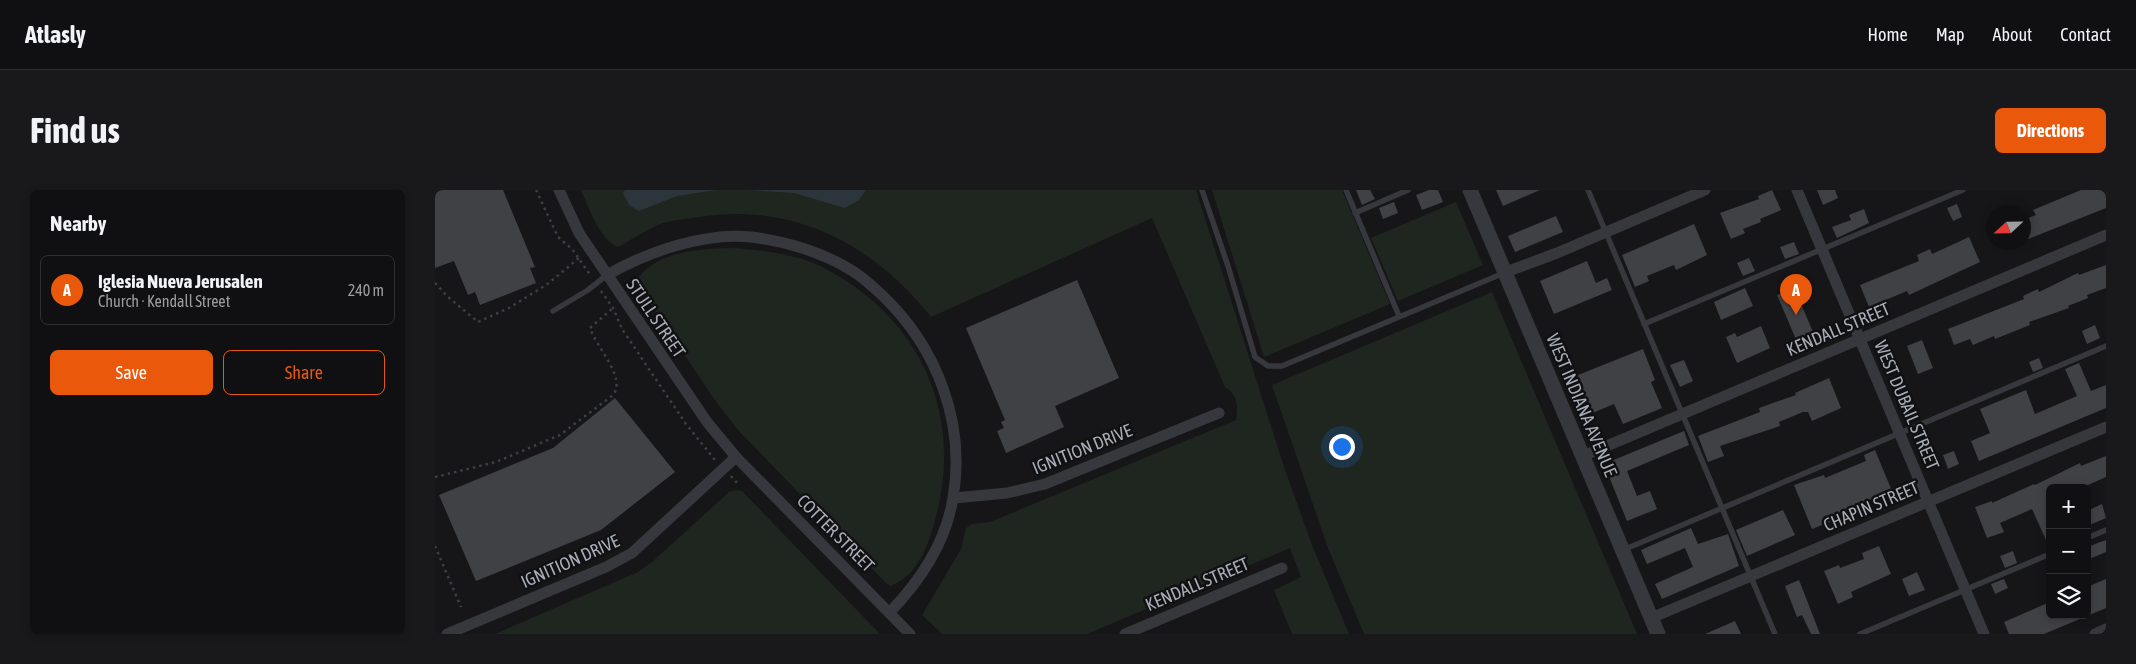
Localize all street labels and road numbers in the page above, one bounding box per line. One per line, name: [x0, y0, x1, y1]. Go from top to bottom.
street label: STULL STREET: [622, 275, 690, 361]
street label: KENDALL STREET: [1783, 298, 1893, 360]
street label: WEST INDIANA AVENUE: [1542, 330, 1622, 480]
street label: WEST DUBAIL STREET: [1870, 337, 1944, 473]
street label: IGNITION DRIVE: [1029, 419, 1135, 479]
street label: CHAPIN STREET: [1820, 476, 1922, 536]
street label: COTTER STREET: [793, 490, 879, 576]
street label: IGNITION DRIVE: [517, 530, 623, 592]
street label: KENDALL STREET: [1142, 553, 1252, 615]

